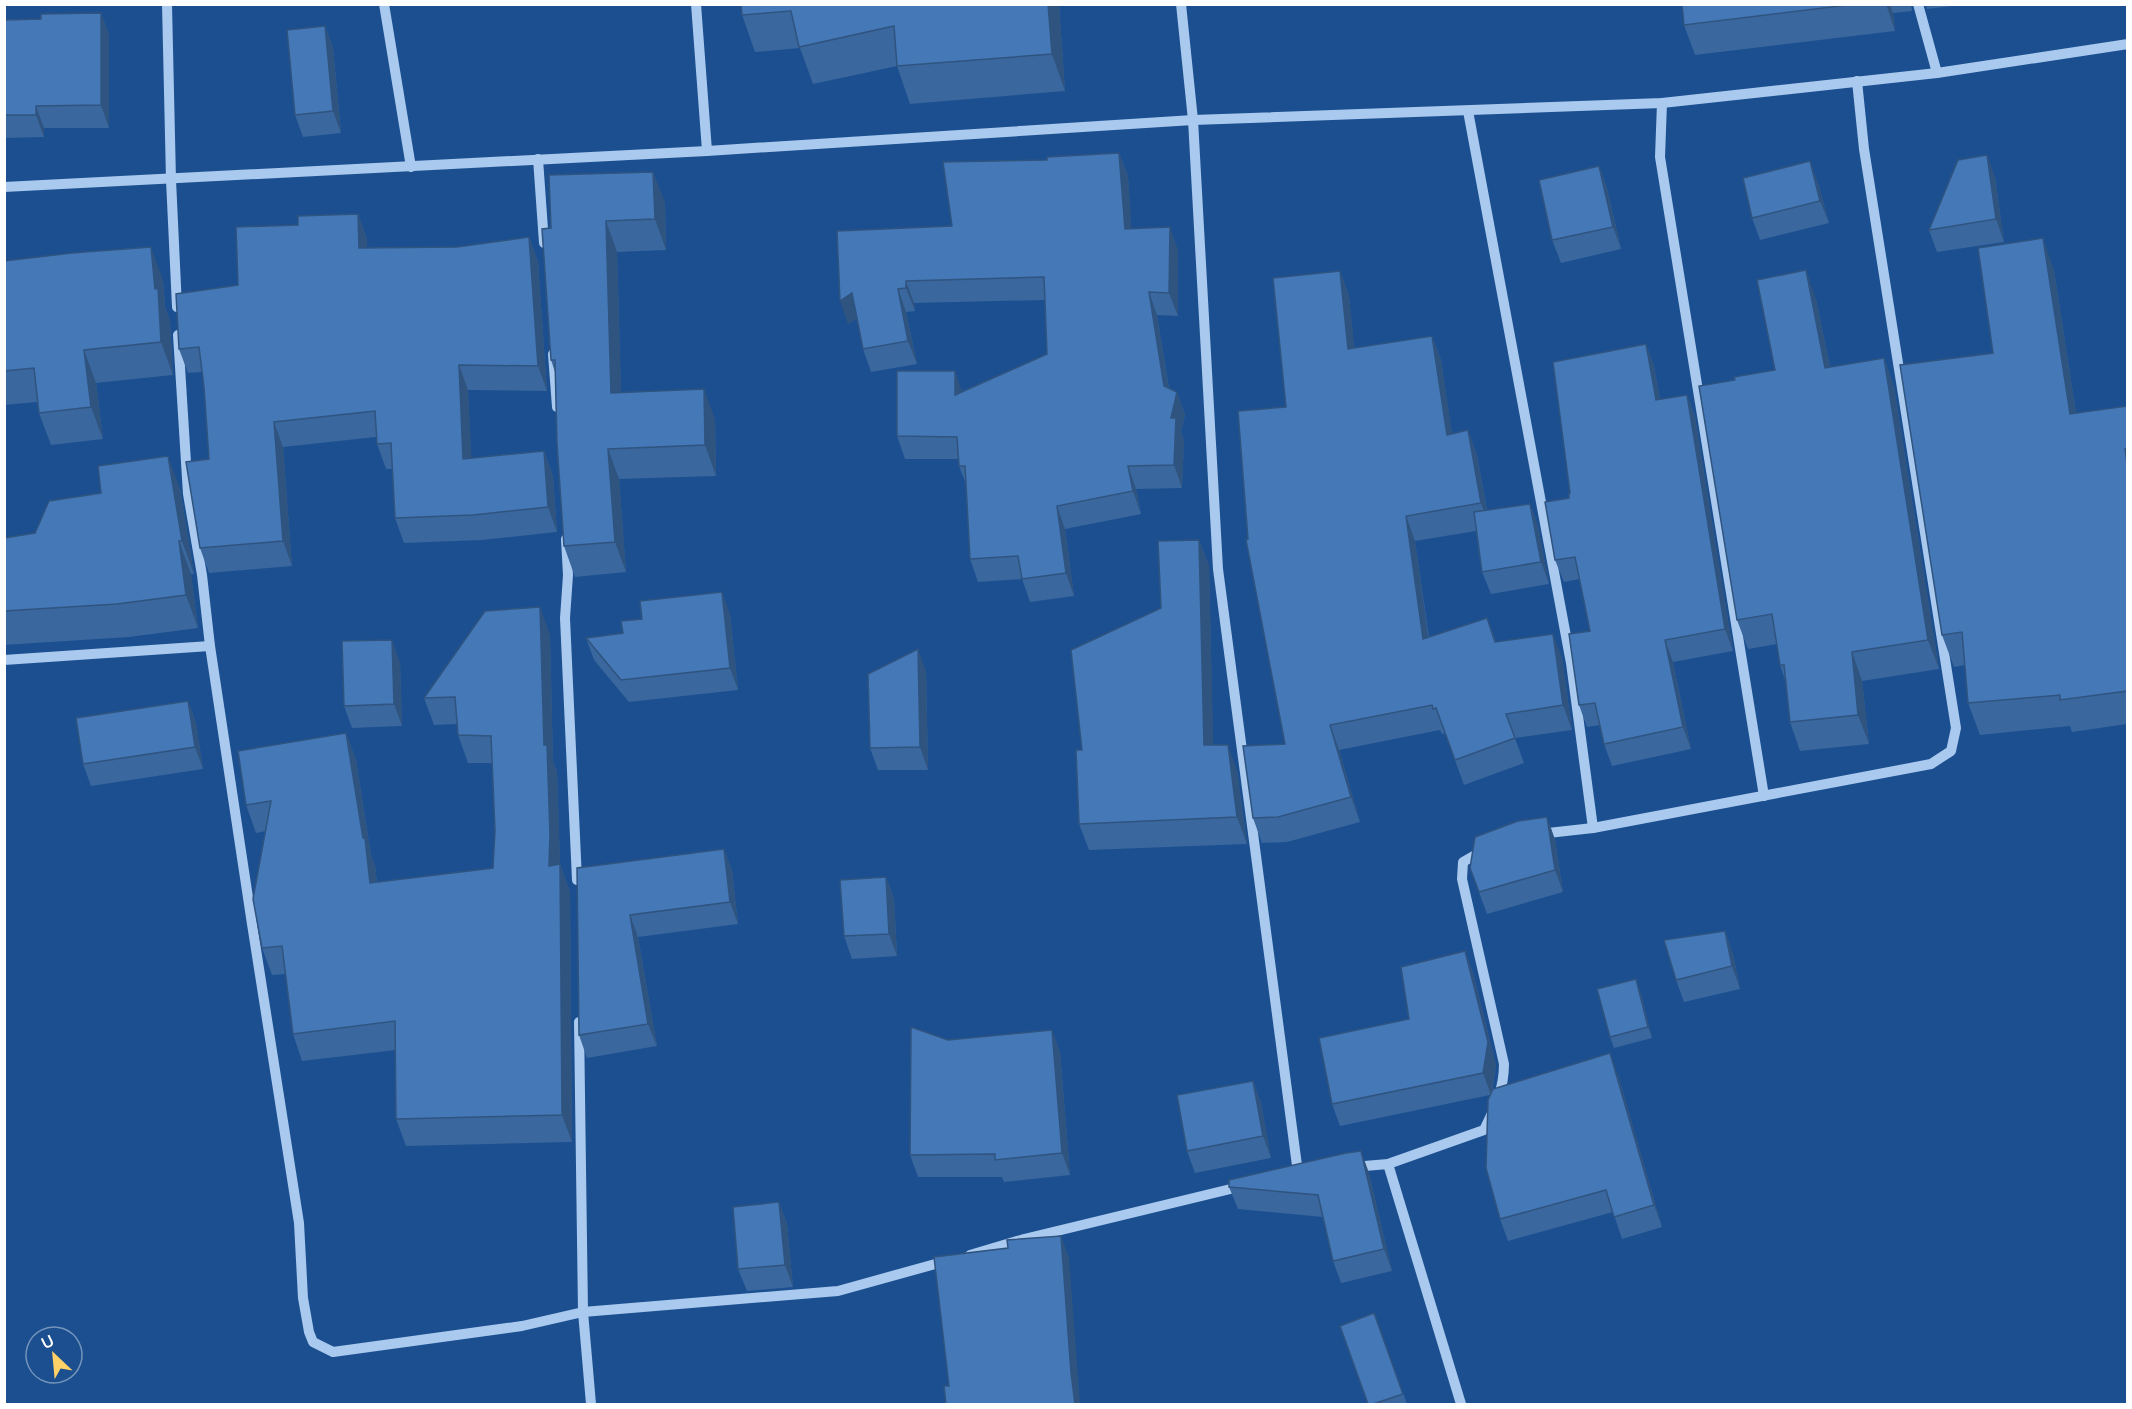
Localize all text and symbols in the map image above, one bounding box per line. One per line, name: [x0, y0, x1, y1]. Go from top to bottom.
north arrow: [24, 1325, 84, 1385]
text: U: [38, 1330, 58, 1355]

